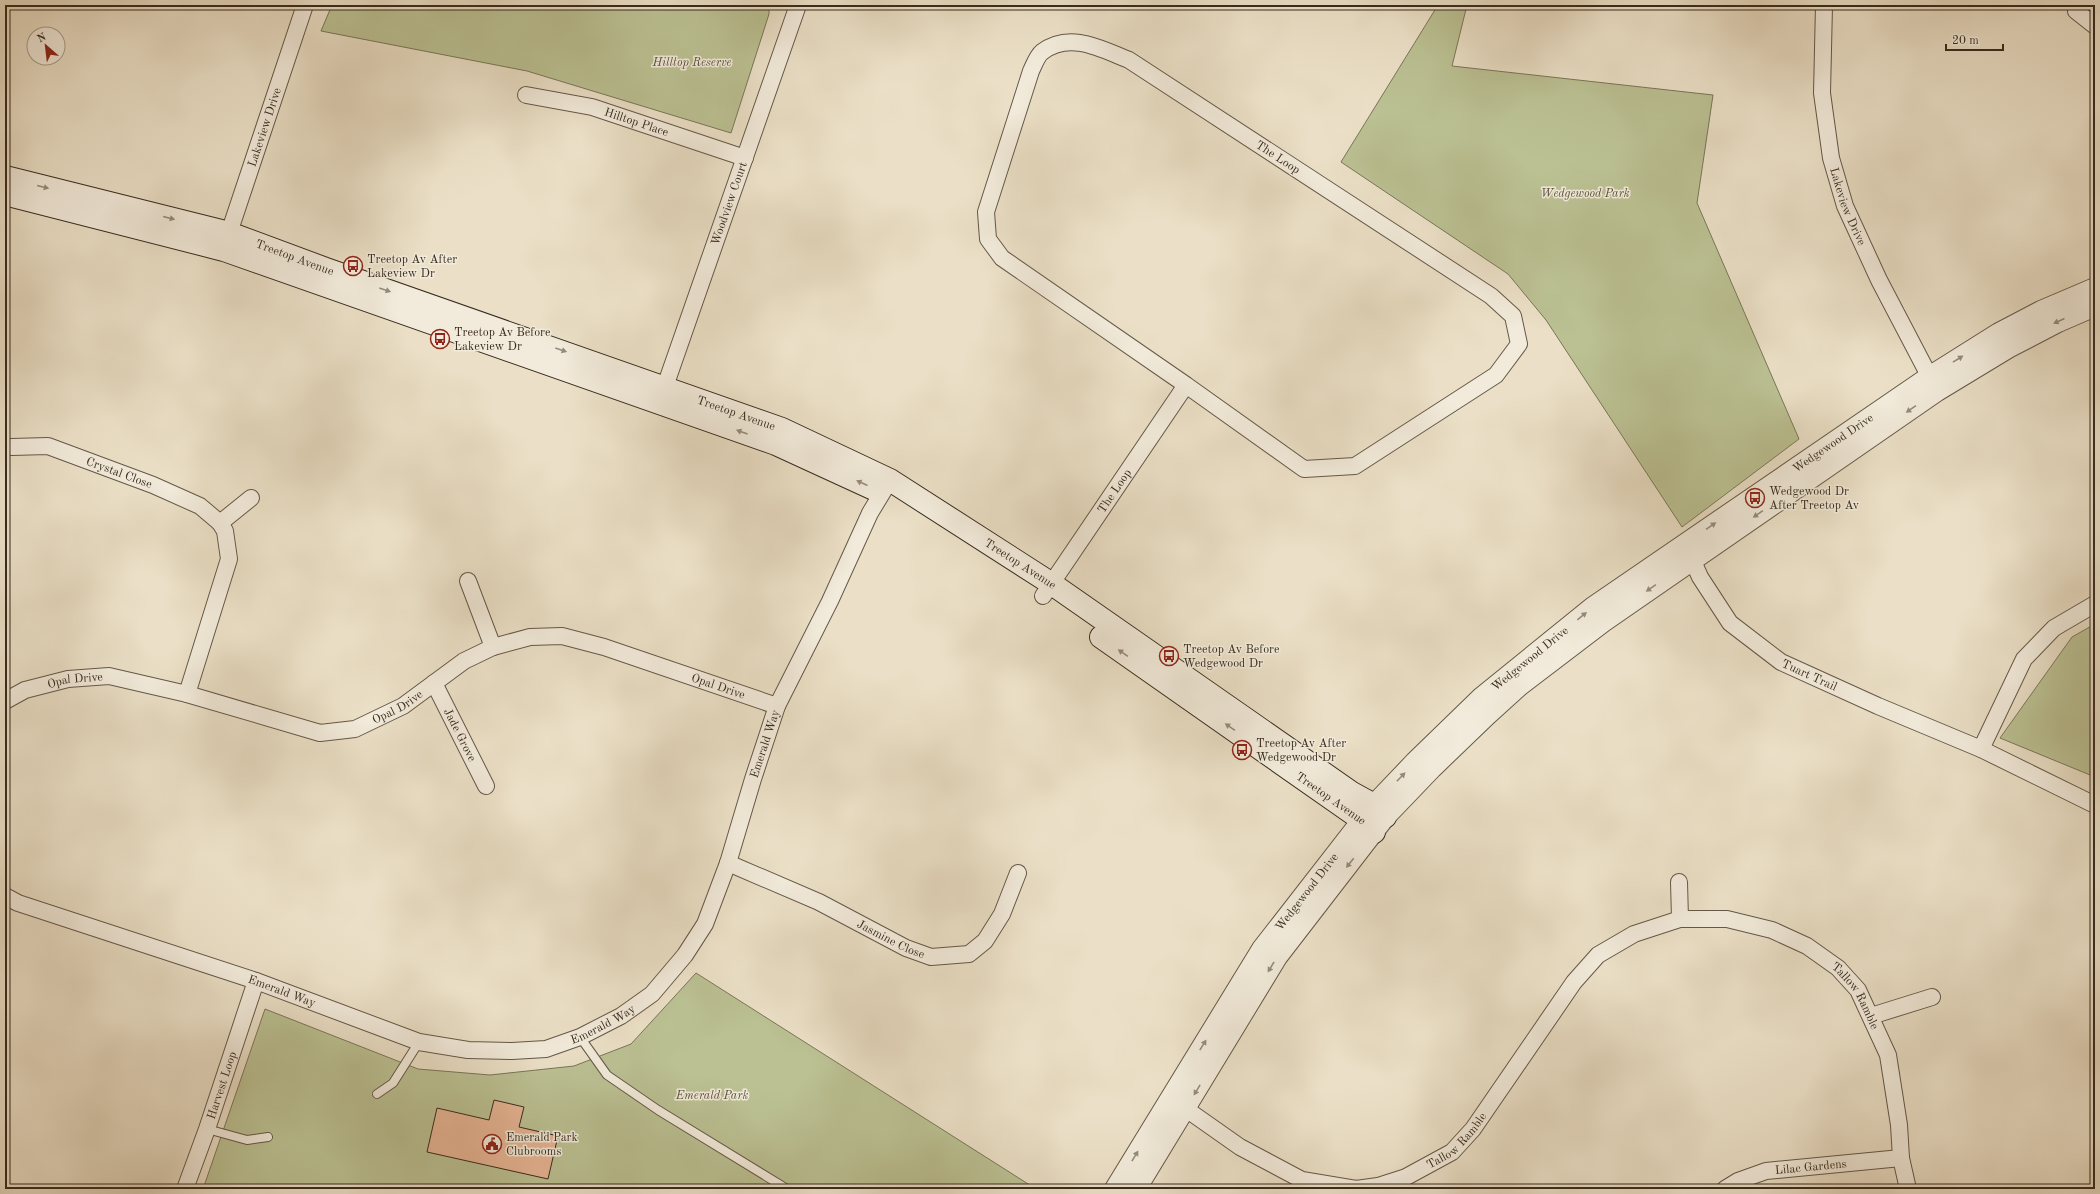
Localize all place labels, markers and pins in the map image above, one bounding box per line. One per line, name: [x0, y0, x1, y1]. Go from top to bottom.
place label: Treetop Av After Lakeview Dr: [367, 254, 457, 280]
bus stop icon: Treetop Av After Lakeview Dr: [342, 255, 364, 277]
place label: Treetop Av Before Lakeview Dr: [454, 327, 551, 353]
bus stop icon: Treetop Av Before Lakeview Dr: [429, 328, 451, 350]
place label: Wedgewood Dr After Treetop Av: [1769, 486, 1860, 512]
bus stop icon: Wedgewood Dr After Treetop Av: [1744, 487, 1766, 509]
place label: Treetop Av Before Wedgewood Dr: [1183, 644, 1280, 670]
bus stop icon: Treetop Av Before Wedgewood Dr: [1158, 645, 1180, 667]
place label: Treetop Av After Wedgewood Dr: [1256, 738, 1346, 764]
bus stop icon: Treetop Av After Wedgewood Dr: [1231, 739, 1253, 761]
place label: Emerald Park Clubrooms: [506, 1132, 578, 1158]
public building icon: Emerald Park Clubrooms: [481, 1133, 503, 1155]

